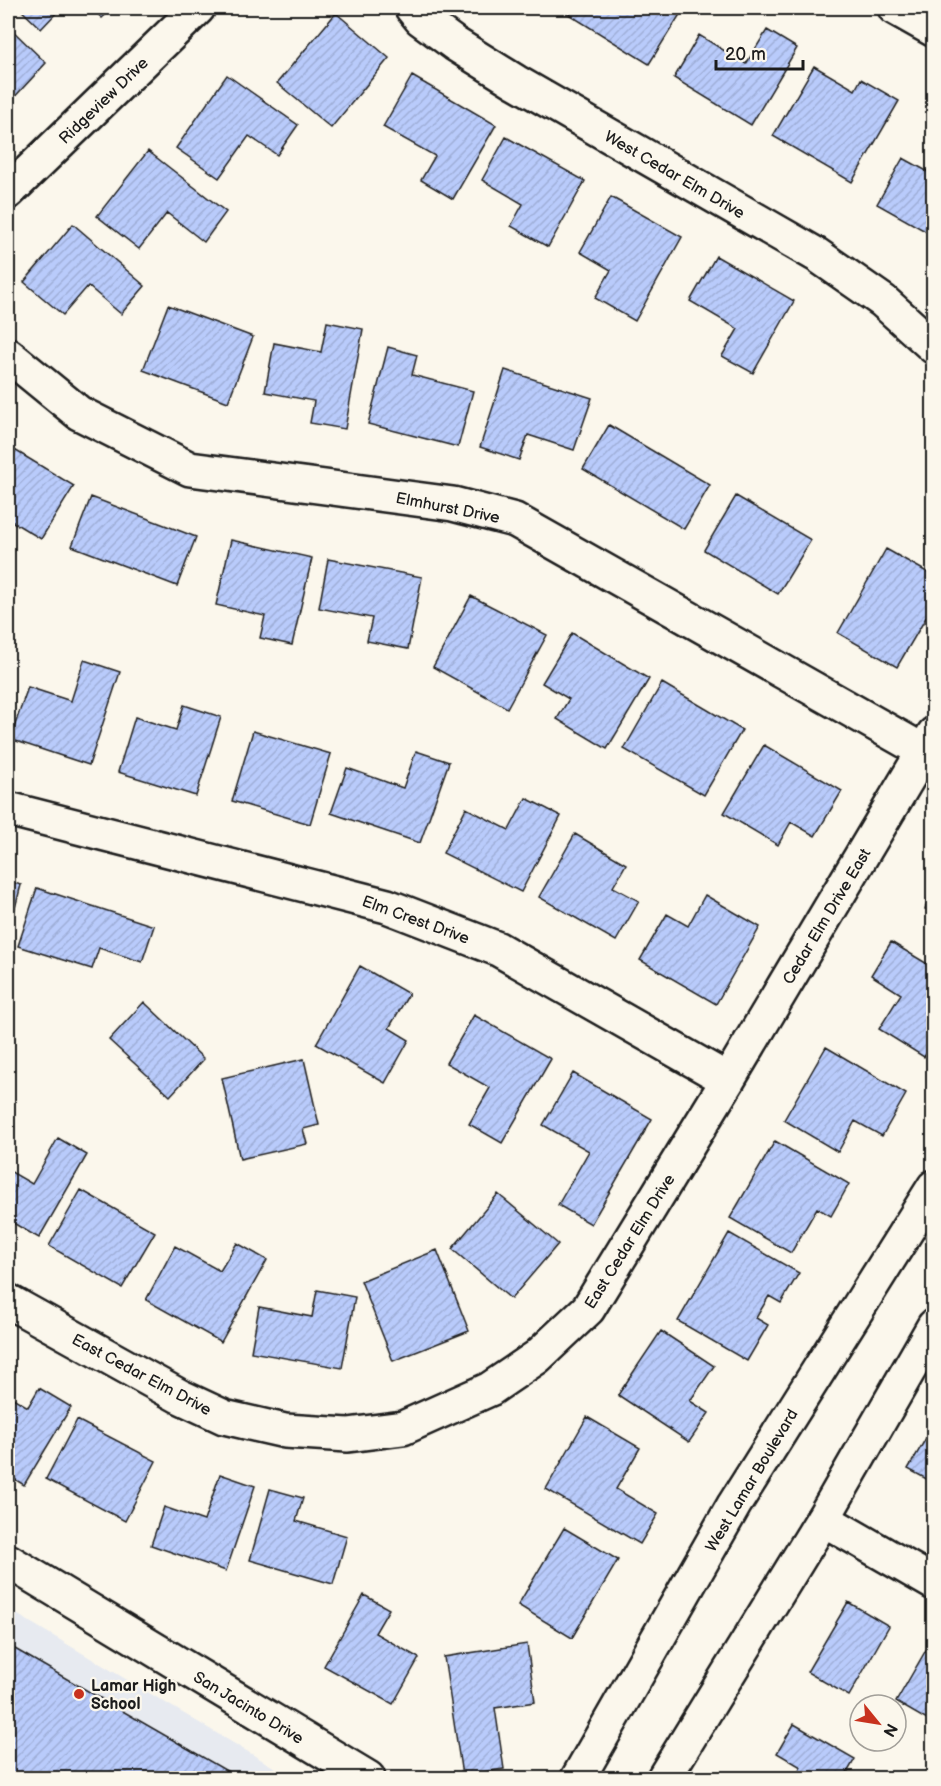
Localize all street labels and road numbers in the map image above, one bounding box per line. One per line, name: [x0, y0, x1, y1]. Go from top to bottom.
street label: Ridgeview Drive: [56, 53, 153, 148]
street label: West Cedar Elm Drive: [601, 127, 748, 223]
street label: Elmhurst Drive: [394, 489, 502, 528]
street label: Cedar Elm Drive East: [779, 845, 875, 988]
street label: Elm Crest Drive: [359, 892, 472, 949]
street label: East Cedar Elm Drive: [581, 1171, 680, 1313]
street label: East Cedar Elm Drive: [68, 1331, 215, 1420]
street label: West Lamar Boulevard: [702, 1406, 802, 1556]
street label: San Jacinto Drive: [190, 1668, 307, 1749]

